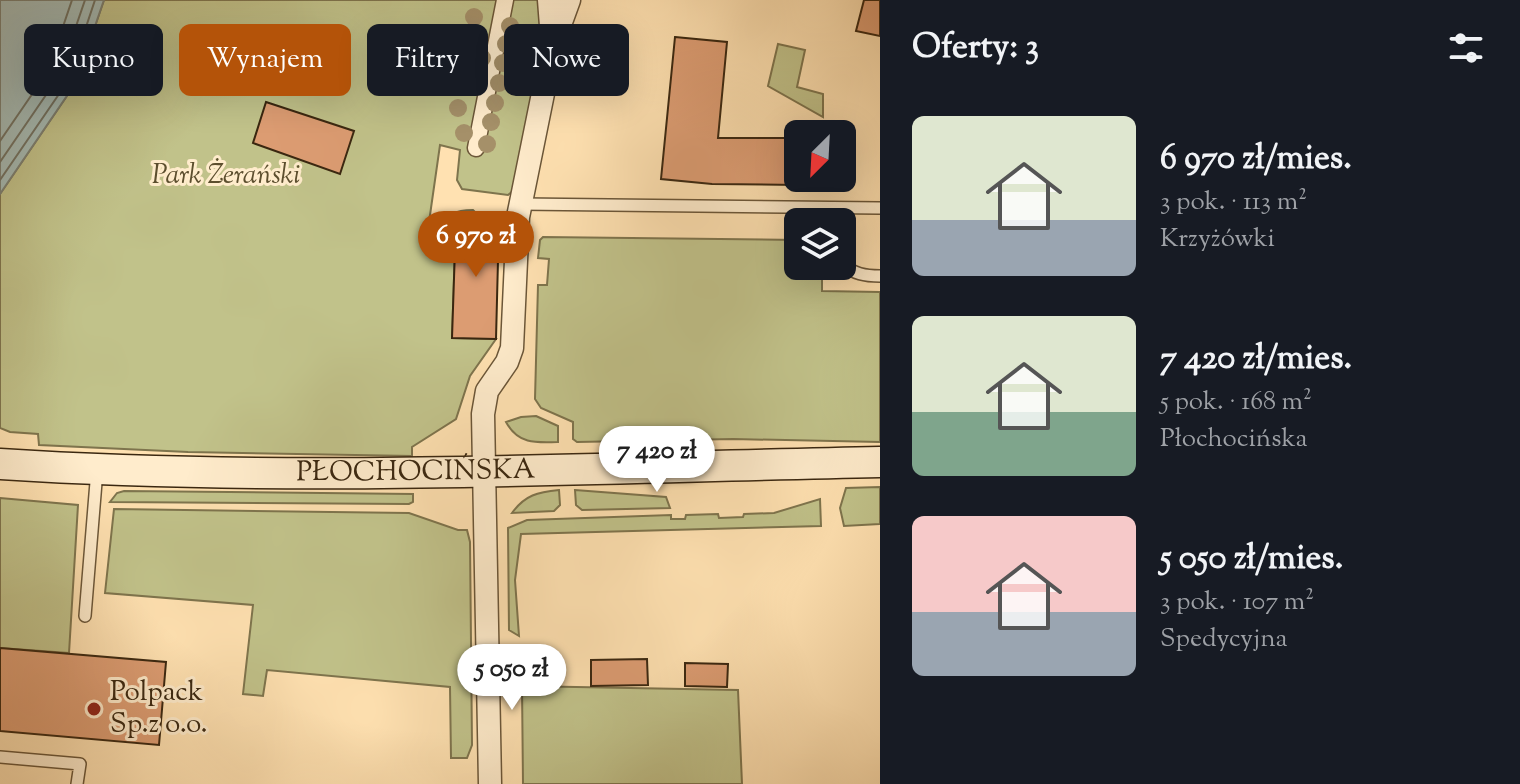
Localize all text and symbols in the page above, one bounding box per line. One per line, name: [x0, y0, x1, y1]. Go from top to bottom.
chip: Kupno: [24, 24, 163, 96]
chip: Wynajem: [179, 24, 351, 96]
chip: Filtry: [367, 24, 488, 96]
chip: Nowe: [504, 24, 629, 96]
text: Oferty: 3: [912, 24, 1039, 73]
icon: filters: [1444, 26, 1488, 70]
north arrow: [784, 120, 856, 192]
map controls: [784, 120, 856, 280]
text: 6 970 zł/mies.: [1160, 135, 1352, 184]
icon: home: [976, 148, 1072, 244]
park label: Park Żerański: [152, 156, 300, 196]
text: 3 pok. · 113 m²: [1160, 184, 1307, 221]
button: layers: [784, 208, 856, 280]
pin: 6 970 zł: [393, 211, 559, 279]
text: 6 970 zł: [436, 218, 516, 255]
text: Krzyżówki: [1160, 221, 1275, 258]
text: 7 420 zł/mies.: [1160, 335, 1352, 384]
icon: home: [976, 348, 1072, 444]
text: 5 pok. · 168 m²: [1160, 384, 1312, 421]
text: Płochocińska: [1160, 421, 1308, 458]
pin: 7 420 zł: [574, 426, 740, 494]
text: 7 420 zł: [617, 433, 697, 470]
street label: PŁOCHOCIŃSKA: [296, 451, 536, 493]
text: 5 050 zł/mies.: [1160, 535, 1343, 584]
icon: home: [976, 548, 1072, 644]
text: 3 pok. · 107 m²: [1160, 584, 1314, 621]
text: Spedycyjna: [1160, 621, 1288, 658]
pin: 5 050 zł: [429, 644, 595, 712]
text: 5 050 zł: [475, 651, 549, 688]
place label: Polpack Sp.z o.o.: [110, 673, 208, 745]
marker: Polpack Sp.z o.o.: [85, 700, 103, 718]

